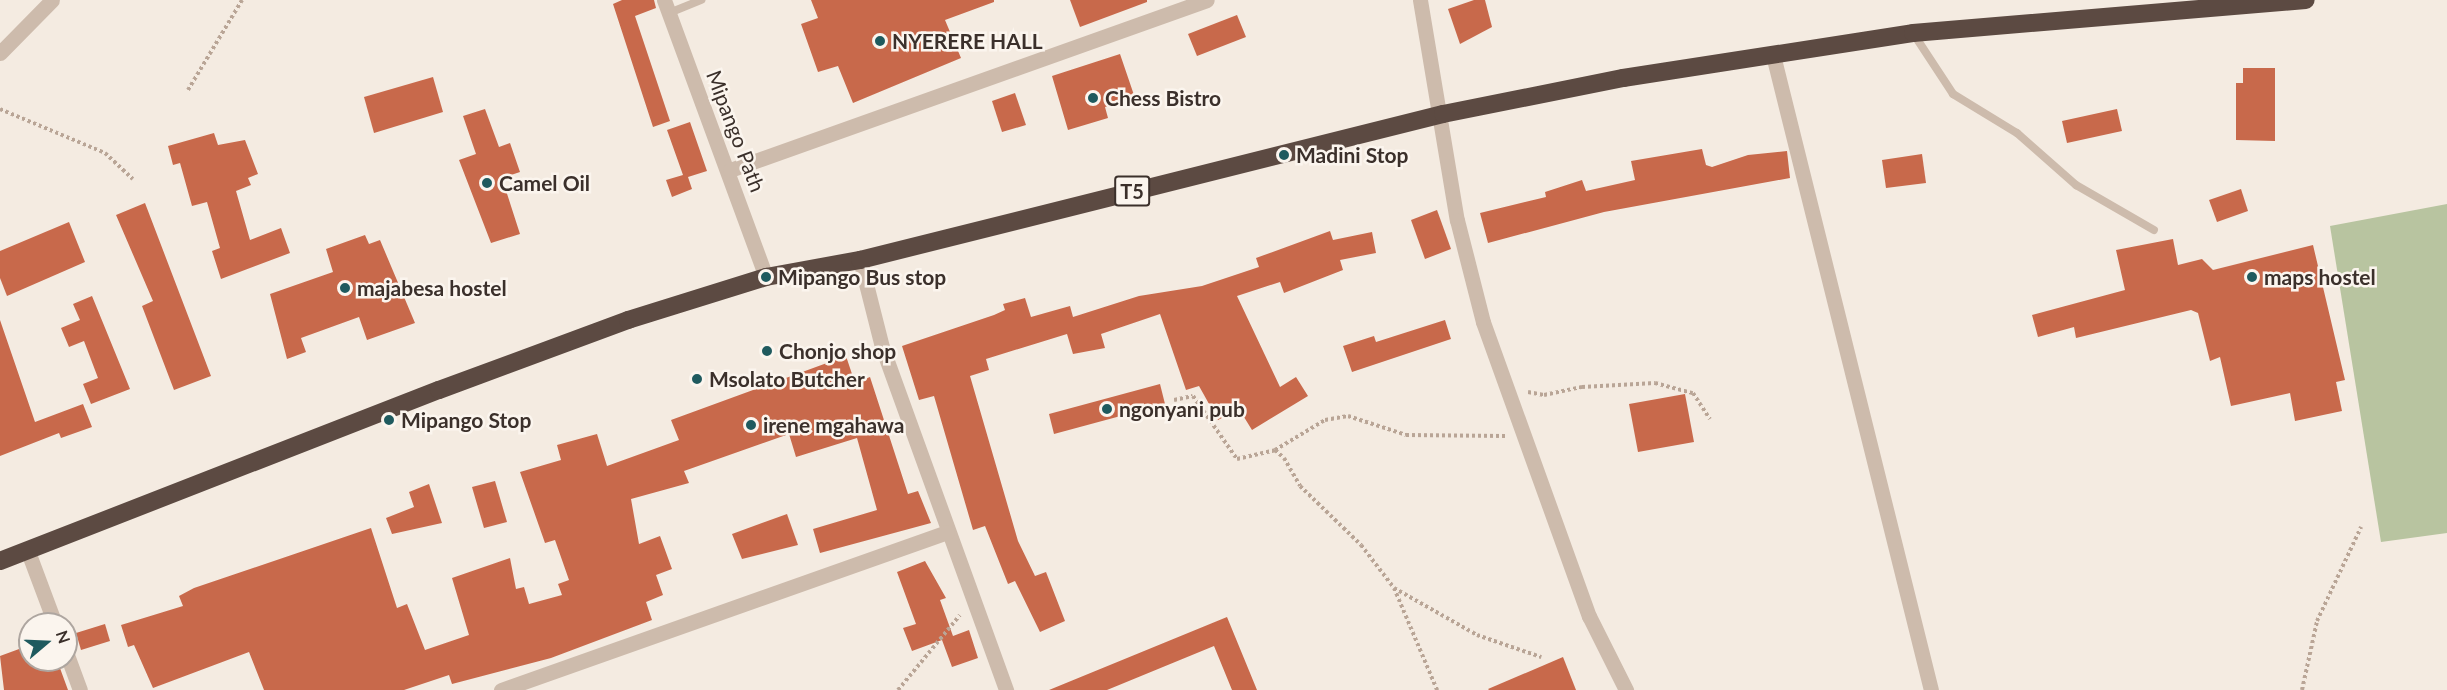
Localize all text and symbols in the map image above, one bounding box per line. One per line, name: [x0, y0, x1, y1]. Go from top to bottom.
place label: NYERERE HALL: [892, 28, 1043, 54]
marker: NYERERE HALL: [873, 34, 887, 48]
street label: Mipango Path: [701, 67, 771, 195]
place label: Chess Bistro: [1105, 85, 1221, 111]
marker: Chess Bistro: [1086, 91, 1100, 105]
place label: Madini Stop: [1296, 142, 1409, 168]
marker: Madini Stop: [1277, 148, 1291, 162]
place label: Camel Oil: [499, 170, 590, 196]
road number: T5: [1114, 174, 1150, 208]
marker: Camel Oil: [480, 176, 494, 190]
place label: Mipango Bus stop: [778, 264, 946, 290]
place label: maps hostel: [2264, 264, 2376, 290]
marker: Mipango Bus stop: [759, 270, 773, 284]
marker: maps hostel: [2245, 270, 2259, 284]
place label: majabesa hostel: [357, 275, 507, 301]
marker: majabesa hostel: [338, 281, 352, 295]
place label: Chonjo shop: [779, 338, 896, 364]
marker: Chonjo shop: [760, 344, 774, 358]
place label: Msolato Butcher: [709, 366, 865, 392]
marker: Msolato Butcher: [690, 372, 704, 386]
place label: ngonyani pub: [1119, 396, 1245, 422]
marker: ngonyani pub: [1100, 402, 1114, 416]
place label: Mipango Stop: [401, 407, 531, 433]
place label: irene mgahawa: [763, 412, 904, 438]
marker: Mipango Stop: [382, 413, 396, 427]
marker: irene mgahawa: [744, 418, 758, 432]
north arrow: [18, 612, 78, 672]
text: N: [53, 628, 75, 646]

